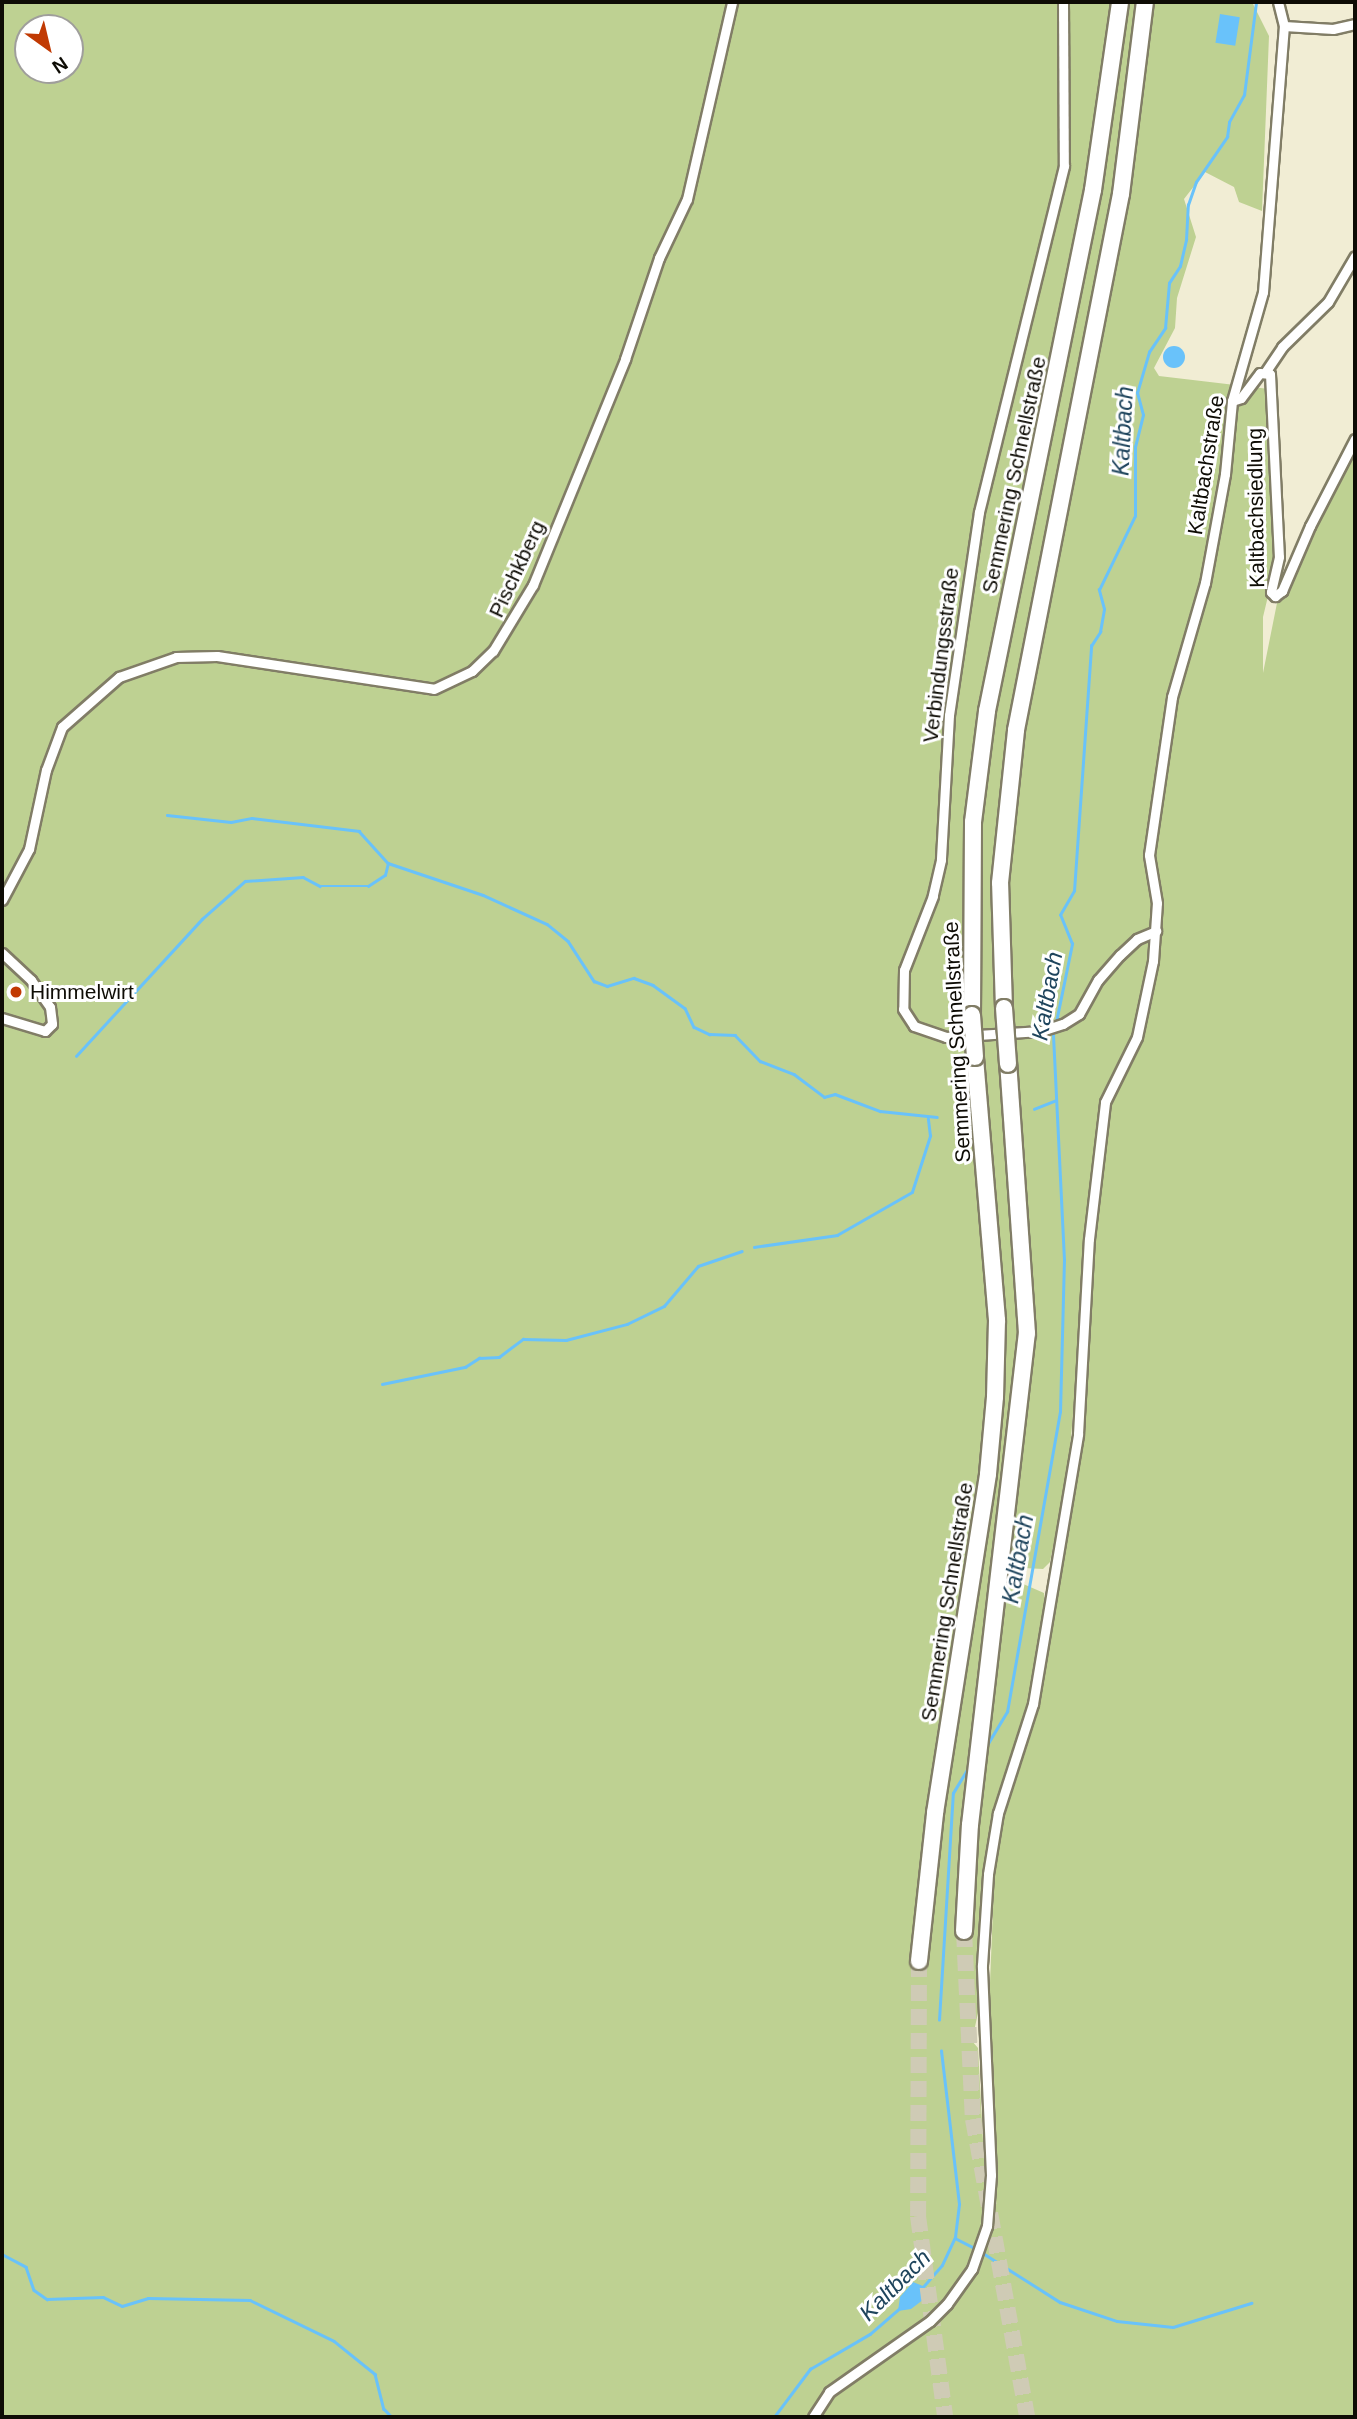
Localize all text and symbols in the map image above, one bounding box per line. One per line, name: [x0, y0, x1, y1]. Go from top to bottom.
north arrow: [14, 14, 84, 84]
text: N: [48, 53, 71, 78]
street label: Semmering Schnellstraße: [977, 354, 1051, 596]
water label: Kaltbach: [1107, 386, 1139, 476]
street label: Kaltbachstraße: [1183, 393, 1229, 537]
street label: Kaltbachsiedlung: [1242, 428, 1270, 588]
street label: Pischkberg: [484, 517, 550, 621]
street label: Verbindungsstraße: [918, 566, 964, 744]
street label: Semmering Schnellstraße: [938, 921, 976, 1163]
water label: Kaltbach: [1026, 950, 1068, 1042]
place label: Himmelwirt: [30, 979, 134, 1005]
marker: Himmelwirt: [8, 984, 24, 1000]
street label: Semmering Schnellstraße: [916, 1481, 978, 1723]
water label: Kaltbach: [997, 1513, 1039, 1605]
water label: Kaltbach: [854, 2244, 936, 2326]

